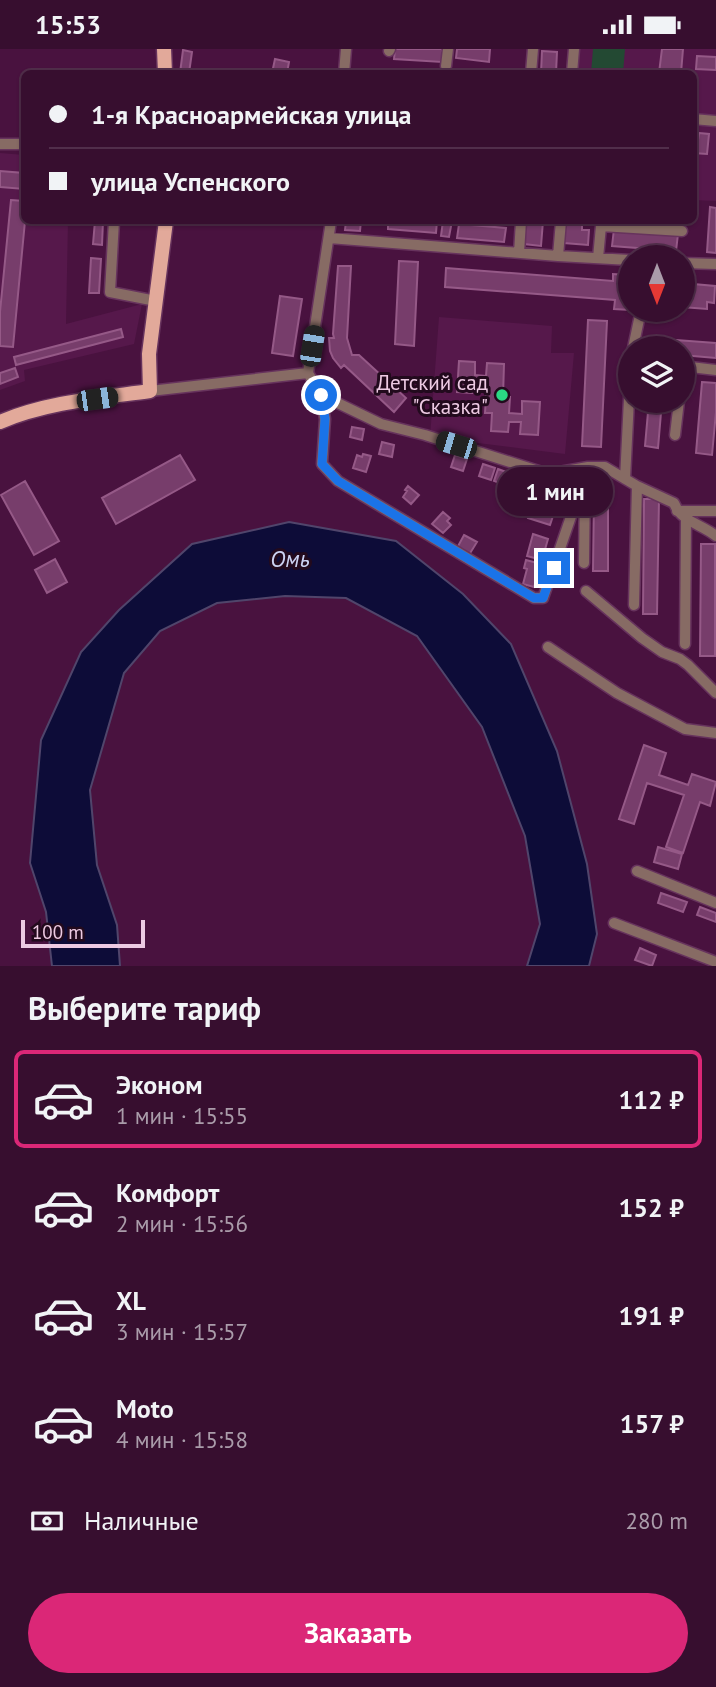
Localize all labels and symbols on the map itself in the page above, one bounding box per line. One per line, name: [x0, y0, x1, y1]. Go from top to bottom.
north arrow: [618, 245, 695, 322]
car: [299, 324, 326, 368]
place label: Детский сад "Сказка": [376, 369, 488, 420]
route start: [305, 379, 337, 411]
car: [75, 386, 120, 412]
marker: Детский сад "Сказка": [494, 387, 510, 403]
car: [433, 429, 480, 461]
callout: 1 мин: [496, 467, 612, 515]
water label: Омь: [270, 544, 310, 573]
route end: [538, 552, 570, 584]
scale bar: [21, 917, 145, 949]

